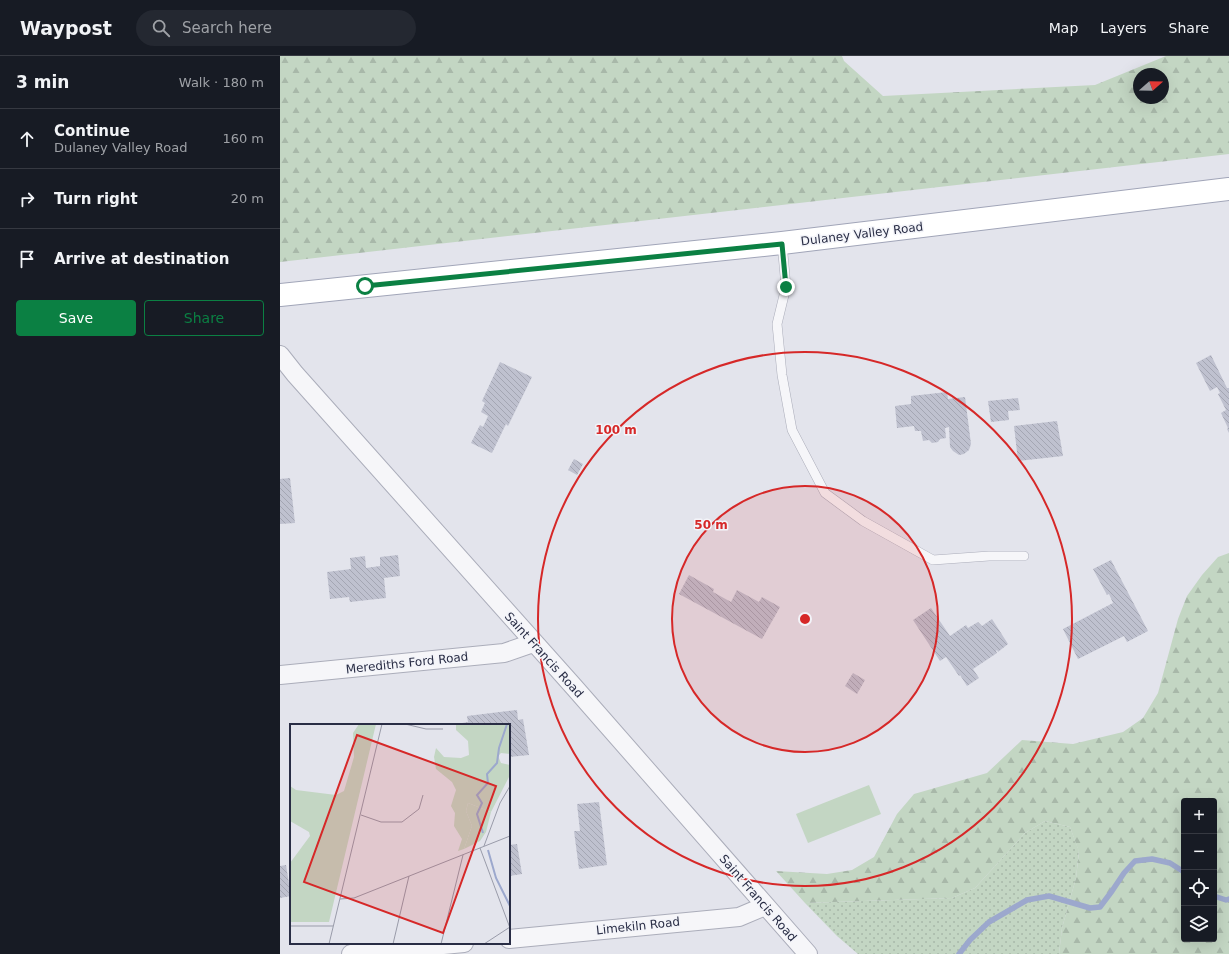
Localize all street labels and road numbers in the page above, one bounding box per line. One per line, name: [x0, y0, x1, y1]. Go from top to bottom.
street label: Dulaney Valley Road: [800, 220, 924, 248]
street label: Saint Francis Road: [502, 609, 586, 701]
street label: Merediths Ford Road: [345, 650, 469, 676]
street label: Saint Francis Road: [716, 852, 800, 944]
street label: Limekiln Road: [595, 915, 681, 937]

